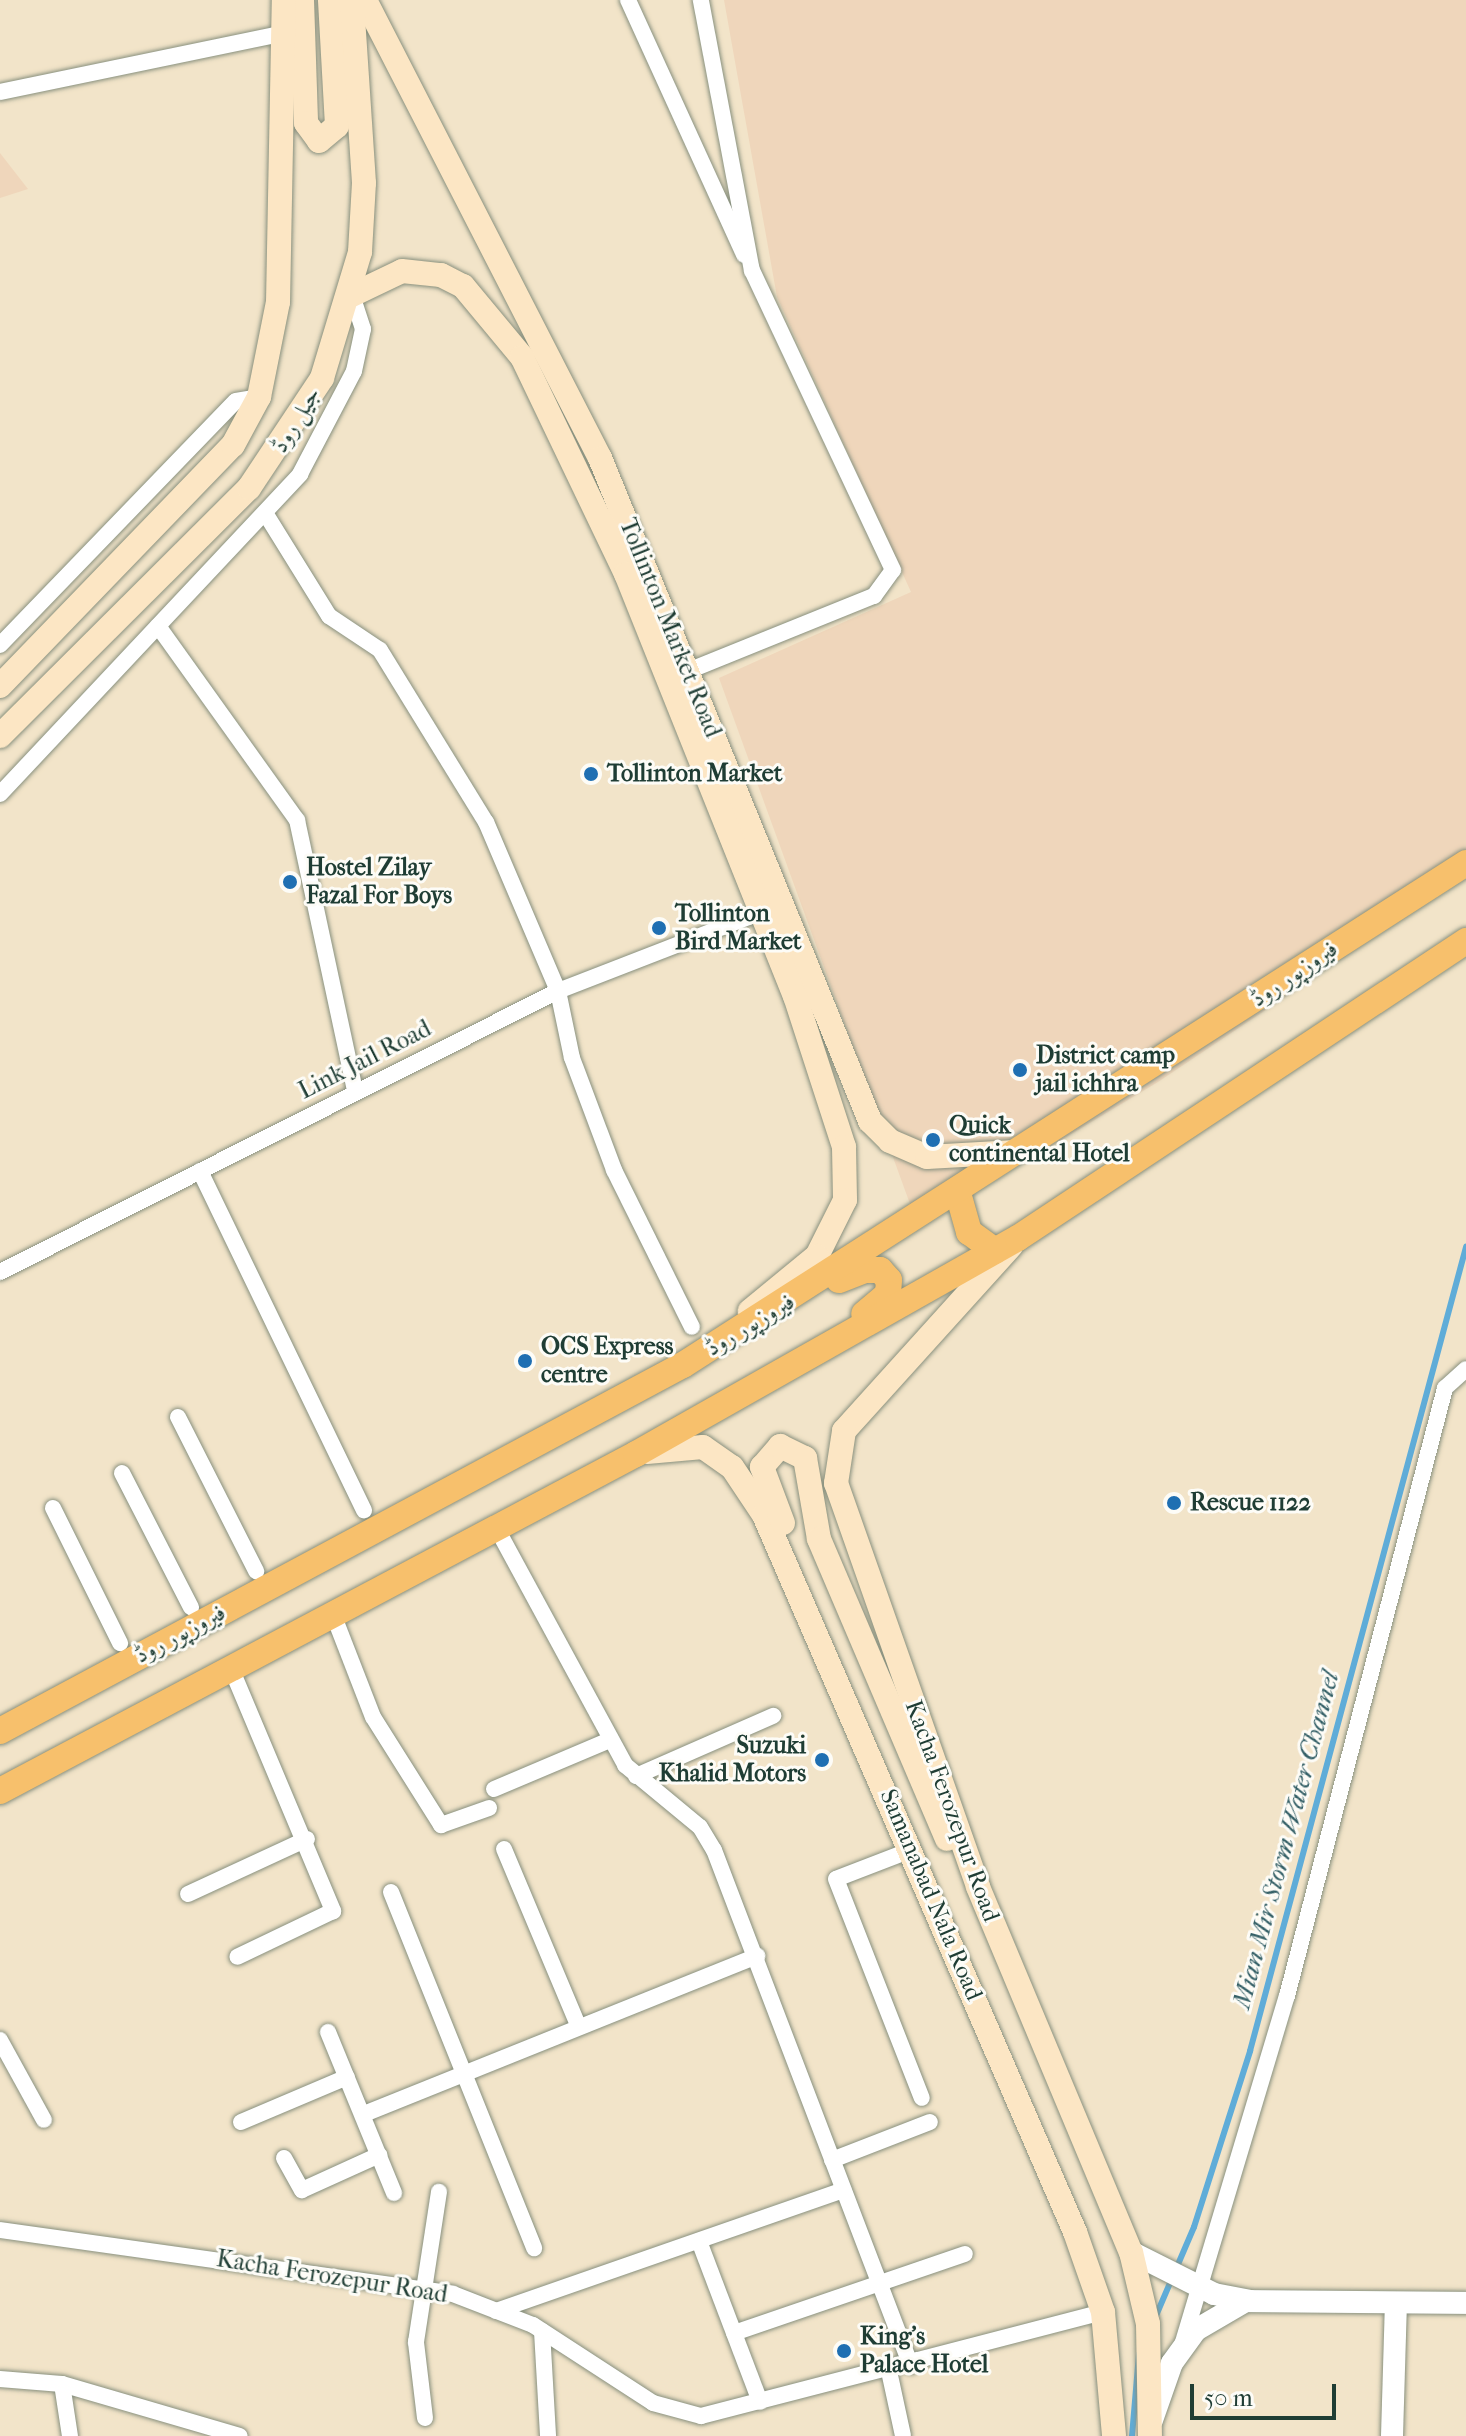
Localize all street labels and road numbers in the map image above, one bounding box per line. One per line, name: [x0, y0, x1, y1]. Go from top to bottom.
street label: جیل روڈ: [265, 382, 327, 458]
street label: Tollinton Market Road: [613, 514, 727, 742]
street label: فیروزپور روڈ: [1245, 934, 1343, 1014]
street label: Link Jail Road: [294, 1014, 436, 1106]
street label: فیروزپور روڈ: [700, 1287, 800, 1363]
street label: فیروزپور روڈ: [130, 1598, 230, 1670]
street label: Kacha Ferozepur Road: [899, 1696, 1005, 1926]
street label: Samanabad Nala Road: [873, 1785, 989, 2005]
street label: Kacha Ferozepur Road: [214, 2245, 450, 2309]

